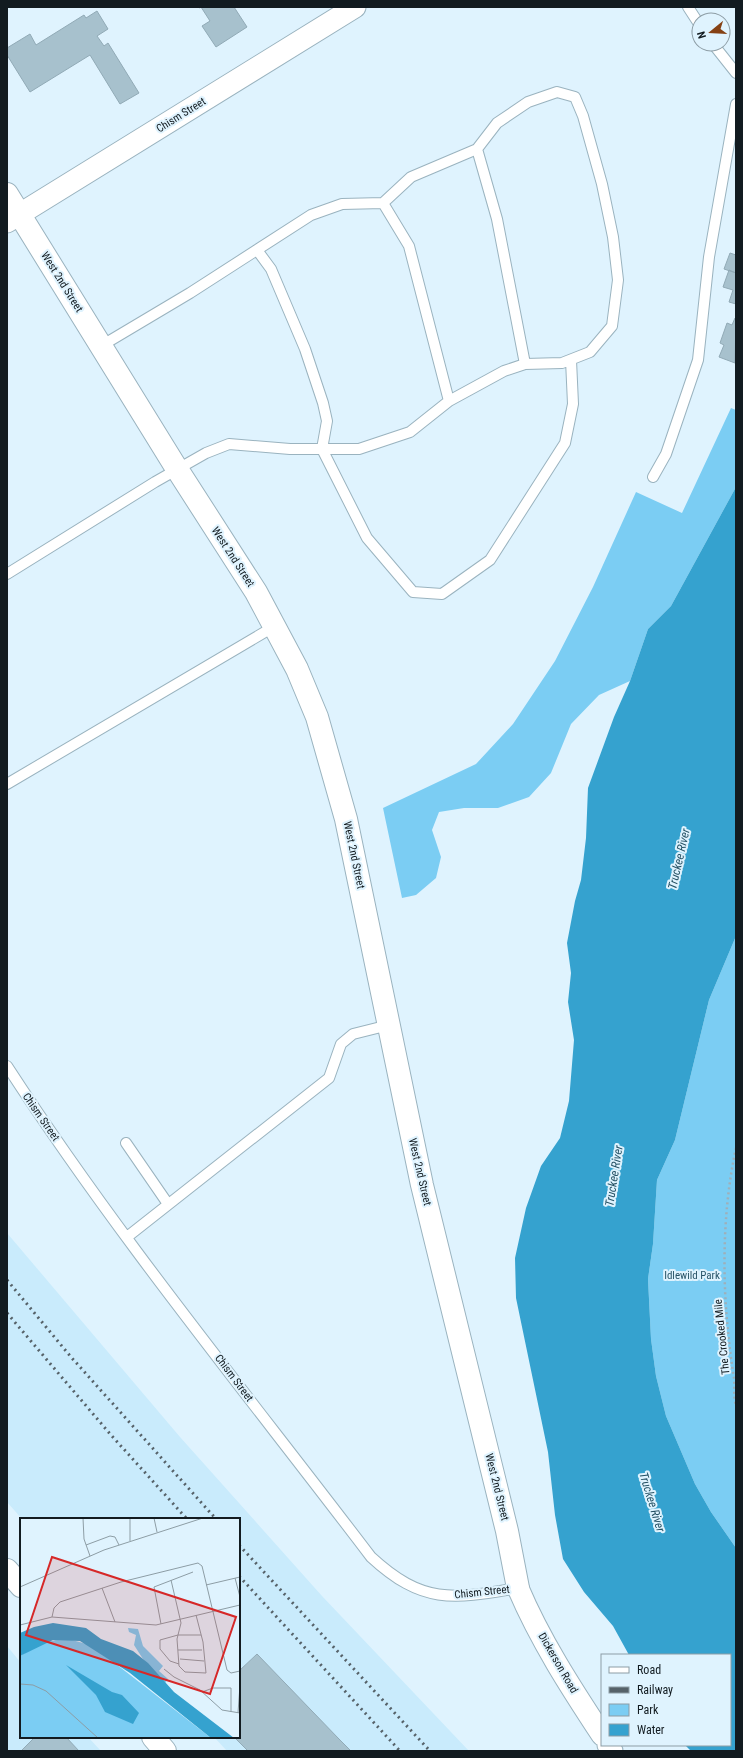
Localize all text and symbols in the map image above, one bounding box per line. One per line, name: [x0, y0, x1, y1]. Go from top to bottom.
north arrow: [691, 12, 731, 52]
text: N: [695, 29, 709, 40]
street label: Chism Street: [154, 95, 208, 135]
street label: West 2nd Street: [38, 249, 86, 315]
street label: West 2nd Street: [209, 525, 257, 589]
street label: West 2nd Street: [341, 820, 367, 890]
water label: Truckee River: [665, 827, 693, 891]
street label: Chism Street: [20, 1090, 62, 1144]
street label: West 2nd Street: [406, 1137, 434, 1207]
water label: Truckee River: [602, 1144, 626, 1208]
park label: Idlewild Park: [664, 1269, 720, 1282]
street label: The Crooked Mile: [712, 1299, 732, 1375]
street label: Chism Street: [212, 1352, 256, 1404]
street label: West 2nd Street: [482, 1452, 512, 1522]
water label: Truckee River: [636, 1470, 668, 1534]
inset map: [20, 1518, 240, 1738]
street label: Chism Street: [454, 1583, 510, 1601]
street label: Dickerson Road: [535, 1630, 581, 1696]
legend: [601, 1654, 731, 1746]
text: Road: [637, 1663, 661, 1677]
text: Railway: [637, 1683, 673, 1697]
text: Park: [637, 1703, 659, 1717]
text: Water: [637, 1723, 665, 1737]

